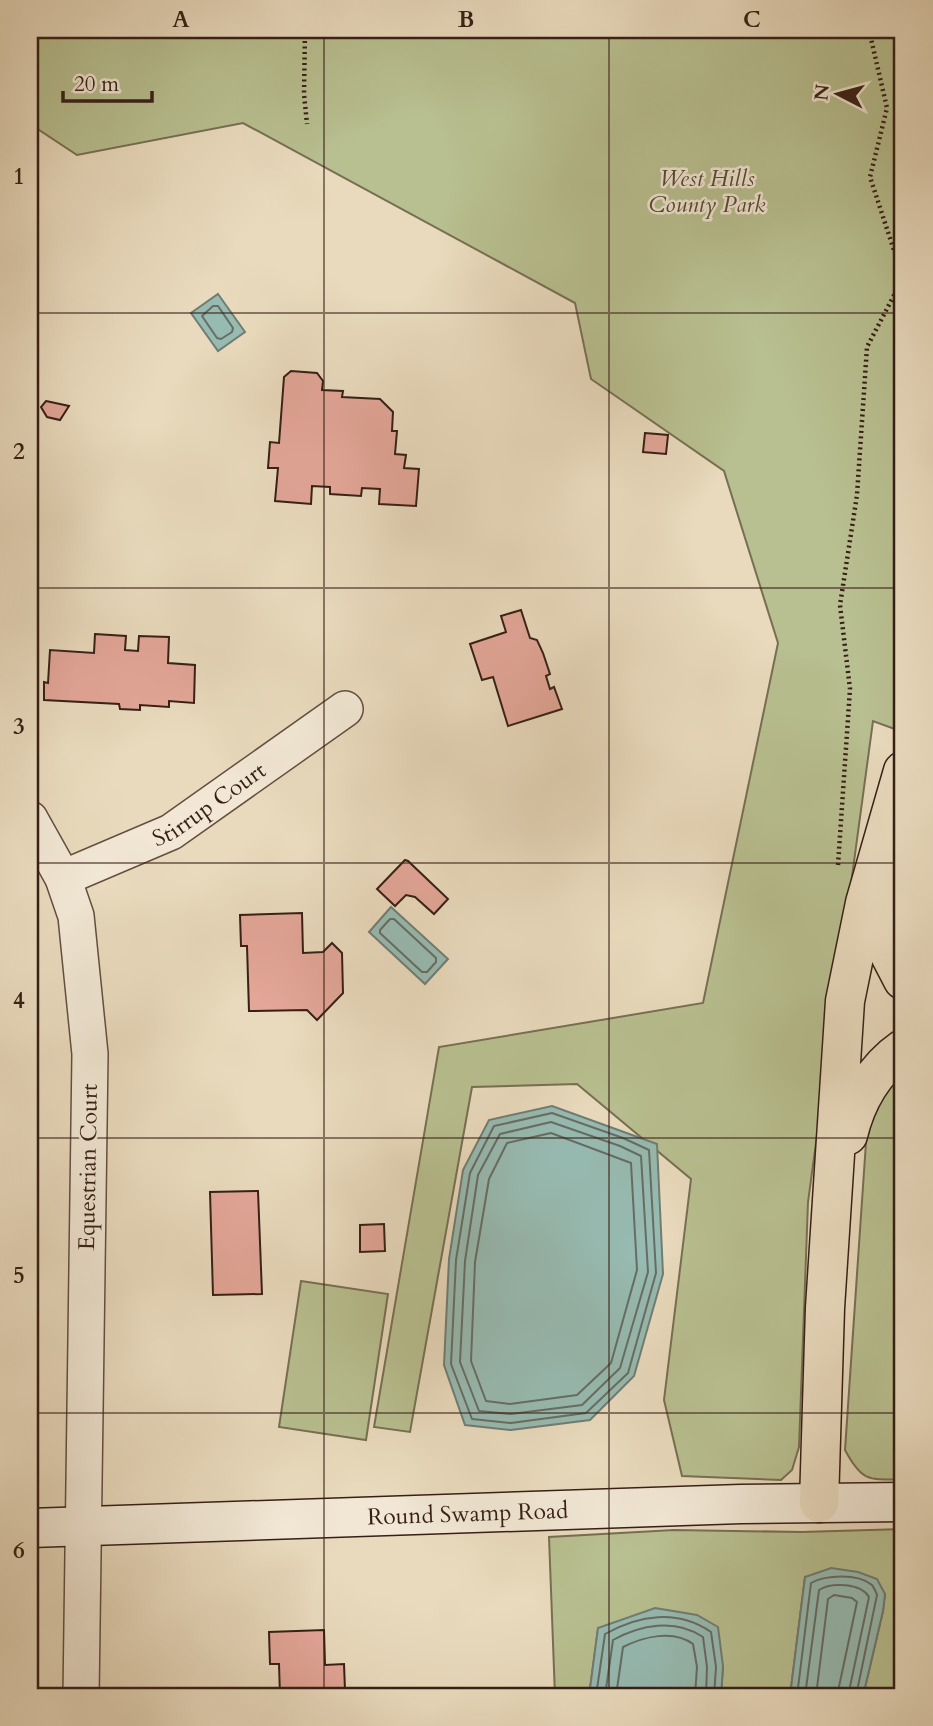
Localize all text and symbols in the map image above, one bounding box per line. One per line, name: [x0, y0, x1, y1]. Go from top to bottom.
text: A: [172, 4, 190, 35]
text: B: [458, 4, 474, 35]
text: C: [743, 4, 761, 35]
scale bar: [63, 60, 152, 104]
north arrow: [804, 60, 874, 130]
text: 20 m: [74, 70, 119, 99]
text: N: [808, 82, 836, 102]
text: 1: [13, 161, 25, 192]
park label: West Hills County Park: [649, 163, 766, 220]
text: 2: [13, 436, 25, 467]
text: 3: [13, 711, 25, 742]
street label: Stirrup Court: [147, 754, 272, 854]
text: 4: [13, 985, 25, 1016]
street label: Equestrian Court: [71, 1083, 105, 1251]
text: 5: [13, 1260, 25, 1291]
street label: Round Swamp Road: [367, 1494, 569, 1532]
text: 6: [13, 1535, 25, 1566]

